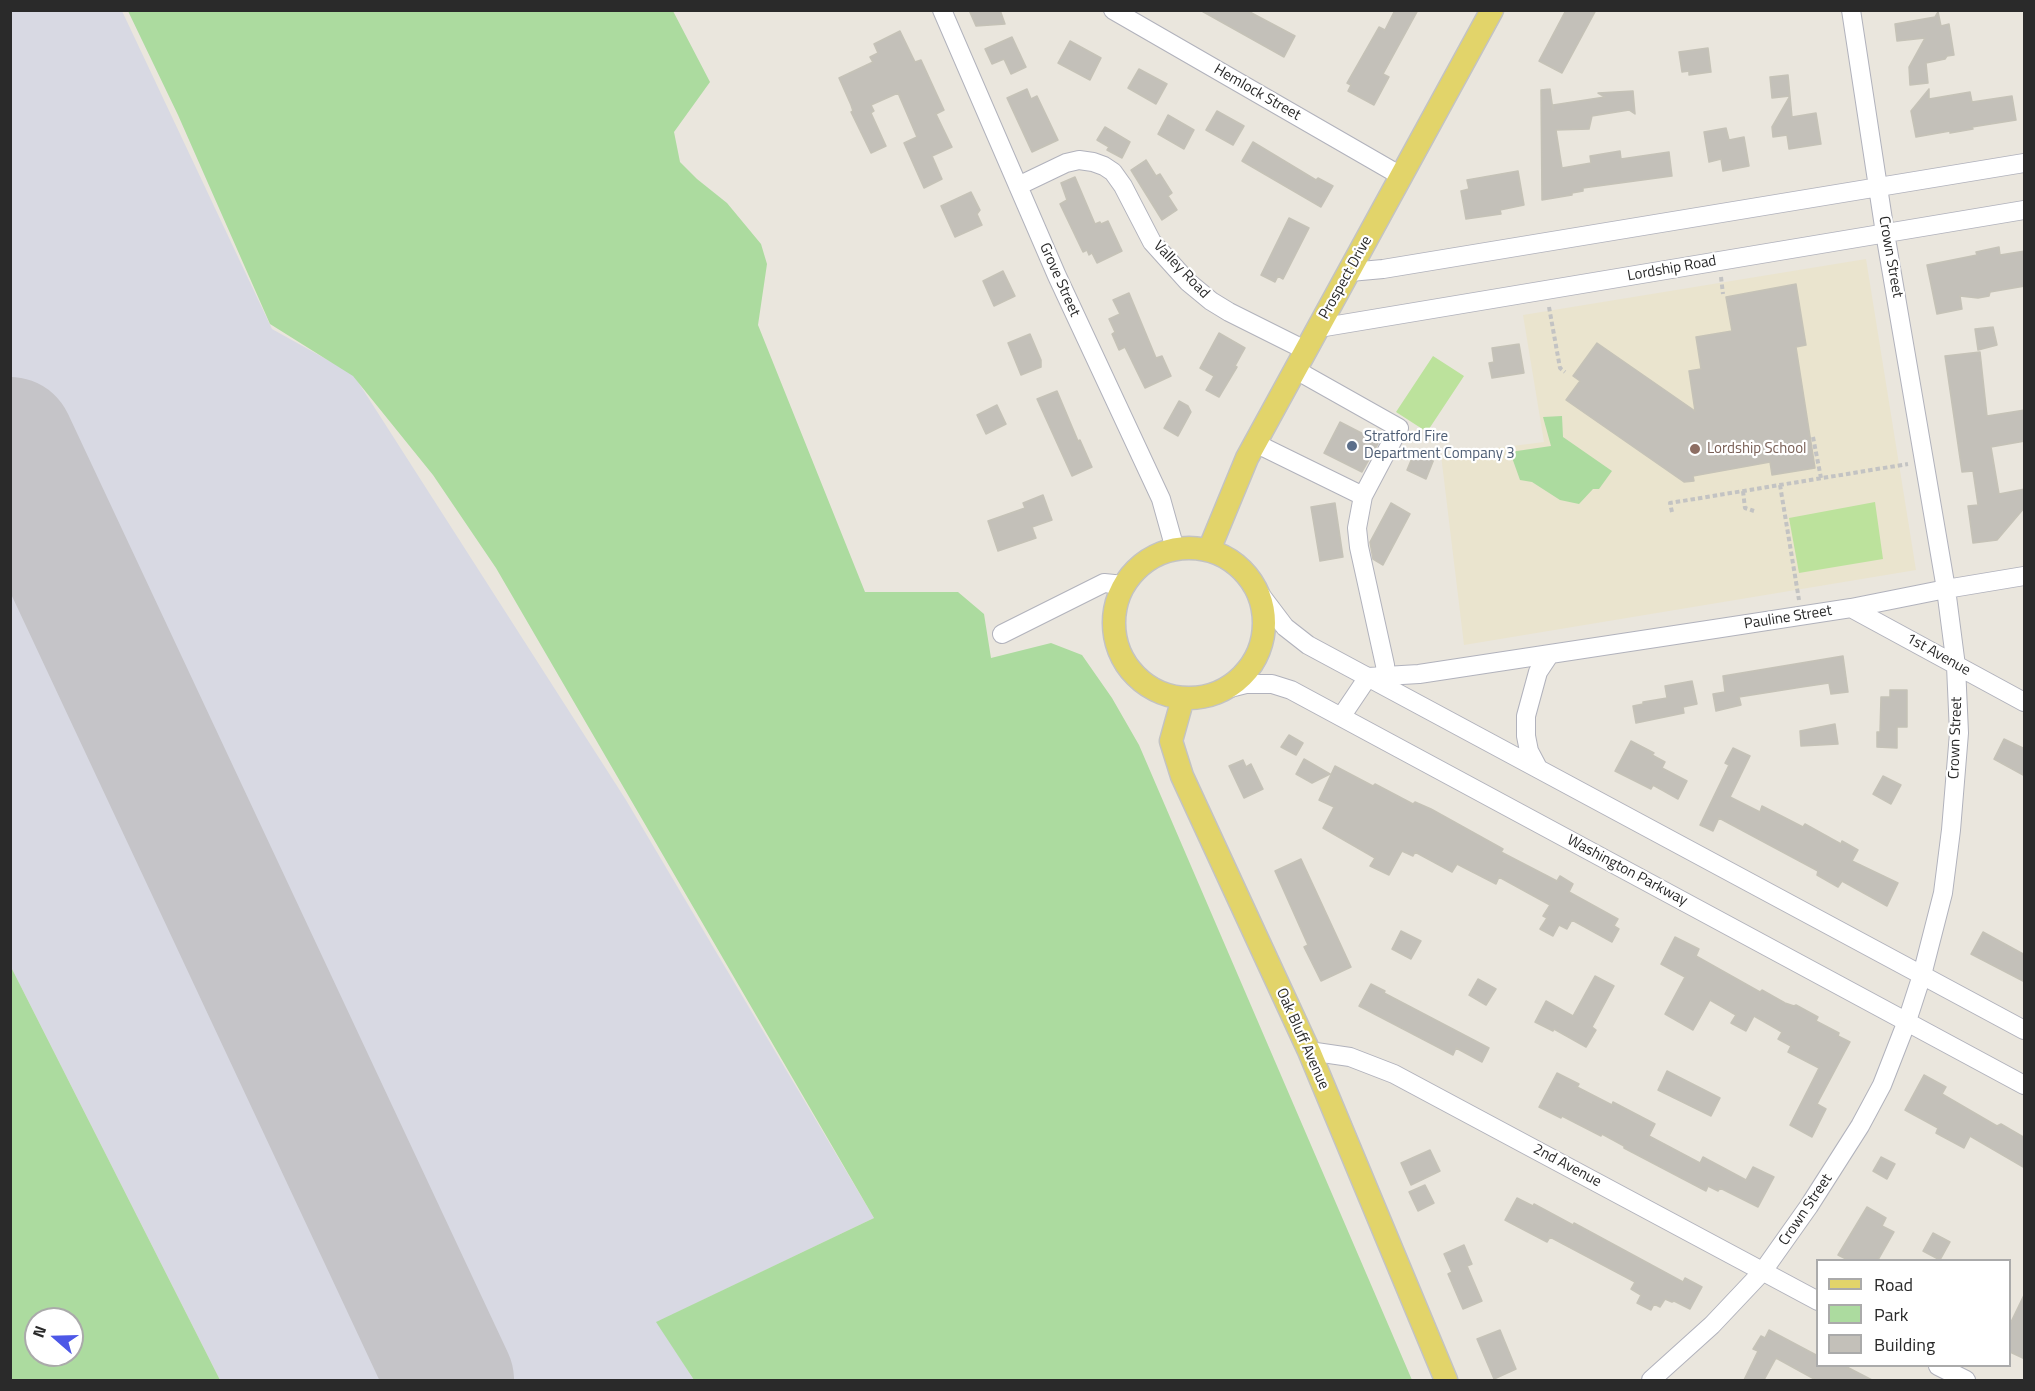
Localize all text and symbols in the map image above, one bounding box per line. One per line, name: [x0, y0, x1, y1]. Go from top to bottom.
street label: Hemlock Street: [1210, 61, 1304, 125]
street label: Crown Street: [1874, 215, 1906, 299]
street label: Prospect Drive: [1316, 233, 1376, 323]
street label: Valley Road: [1149, 237, 1213, 303]
street label: Grove Street: [1035, 240, 1083, 320]
street label: Lordship Road: [1626, 252, 1718, 286]
place label: Stratford Fire Department Company 3: [1364, 428, 1515, 463]
marker: Stratford Fire Department Company 3: [1345, 439, 1359, 453]
place label: Lordship School: [1707, 440, 1807, 458]
marker: Lordship School: [1688, 442, 1702, 456]
street label: Pauline Street: [1743, 602, 1833, 634]
street label: 1st Avenue: [1903, 630, 1973, 680]
street label: Crown Street: [1946, 696, 1966, 780]
street label: Washington Parkway: [1564, 832, 1690, 910]
street label: Oak Bluff Avenue: [1272, 986, 1332, 1092]
street label: 2nd Avenue: [1530, 1141, 1604, 1191]
street label: Crown Street: [1775, 1171, 1837, 1249]
legend: [1816, 1259, 2011, 1367]
text: Road: [1874, 1271, 1913, 1298]
text: Park: [1874, 1301, 1908, 1328]
north arrow: [24, 1307, 84, 1367]
text: N: [26, 1322, 52, 1341]
text: Building: [1874, 1331, 1935, 1358]

